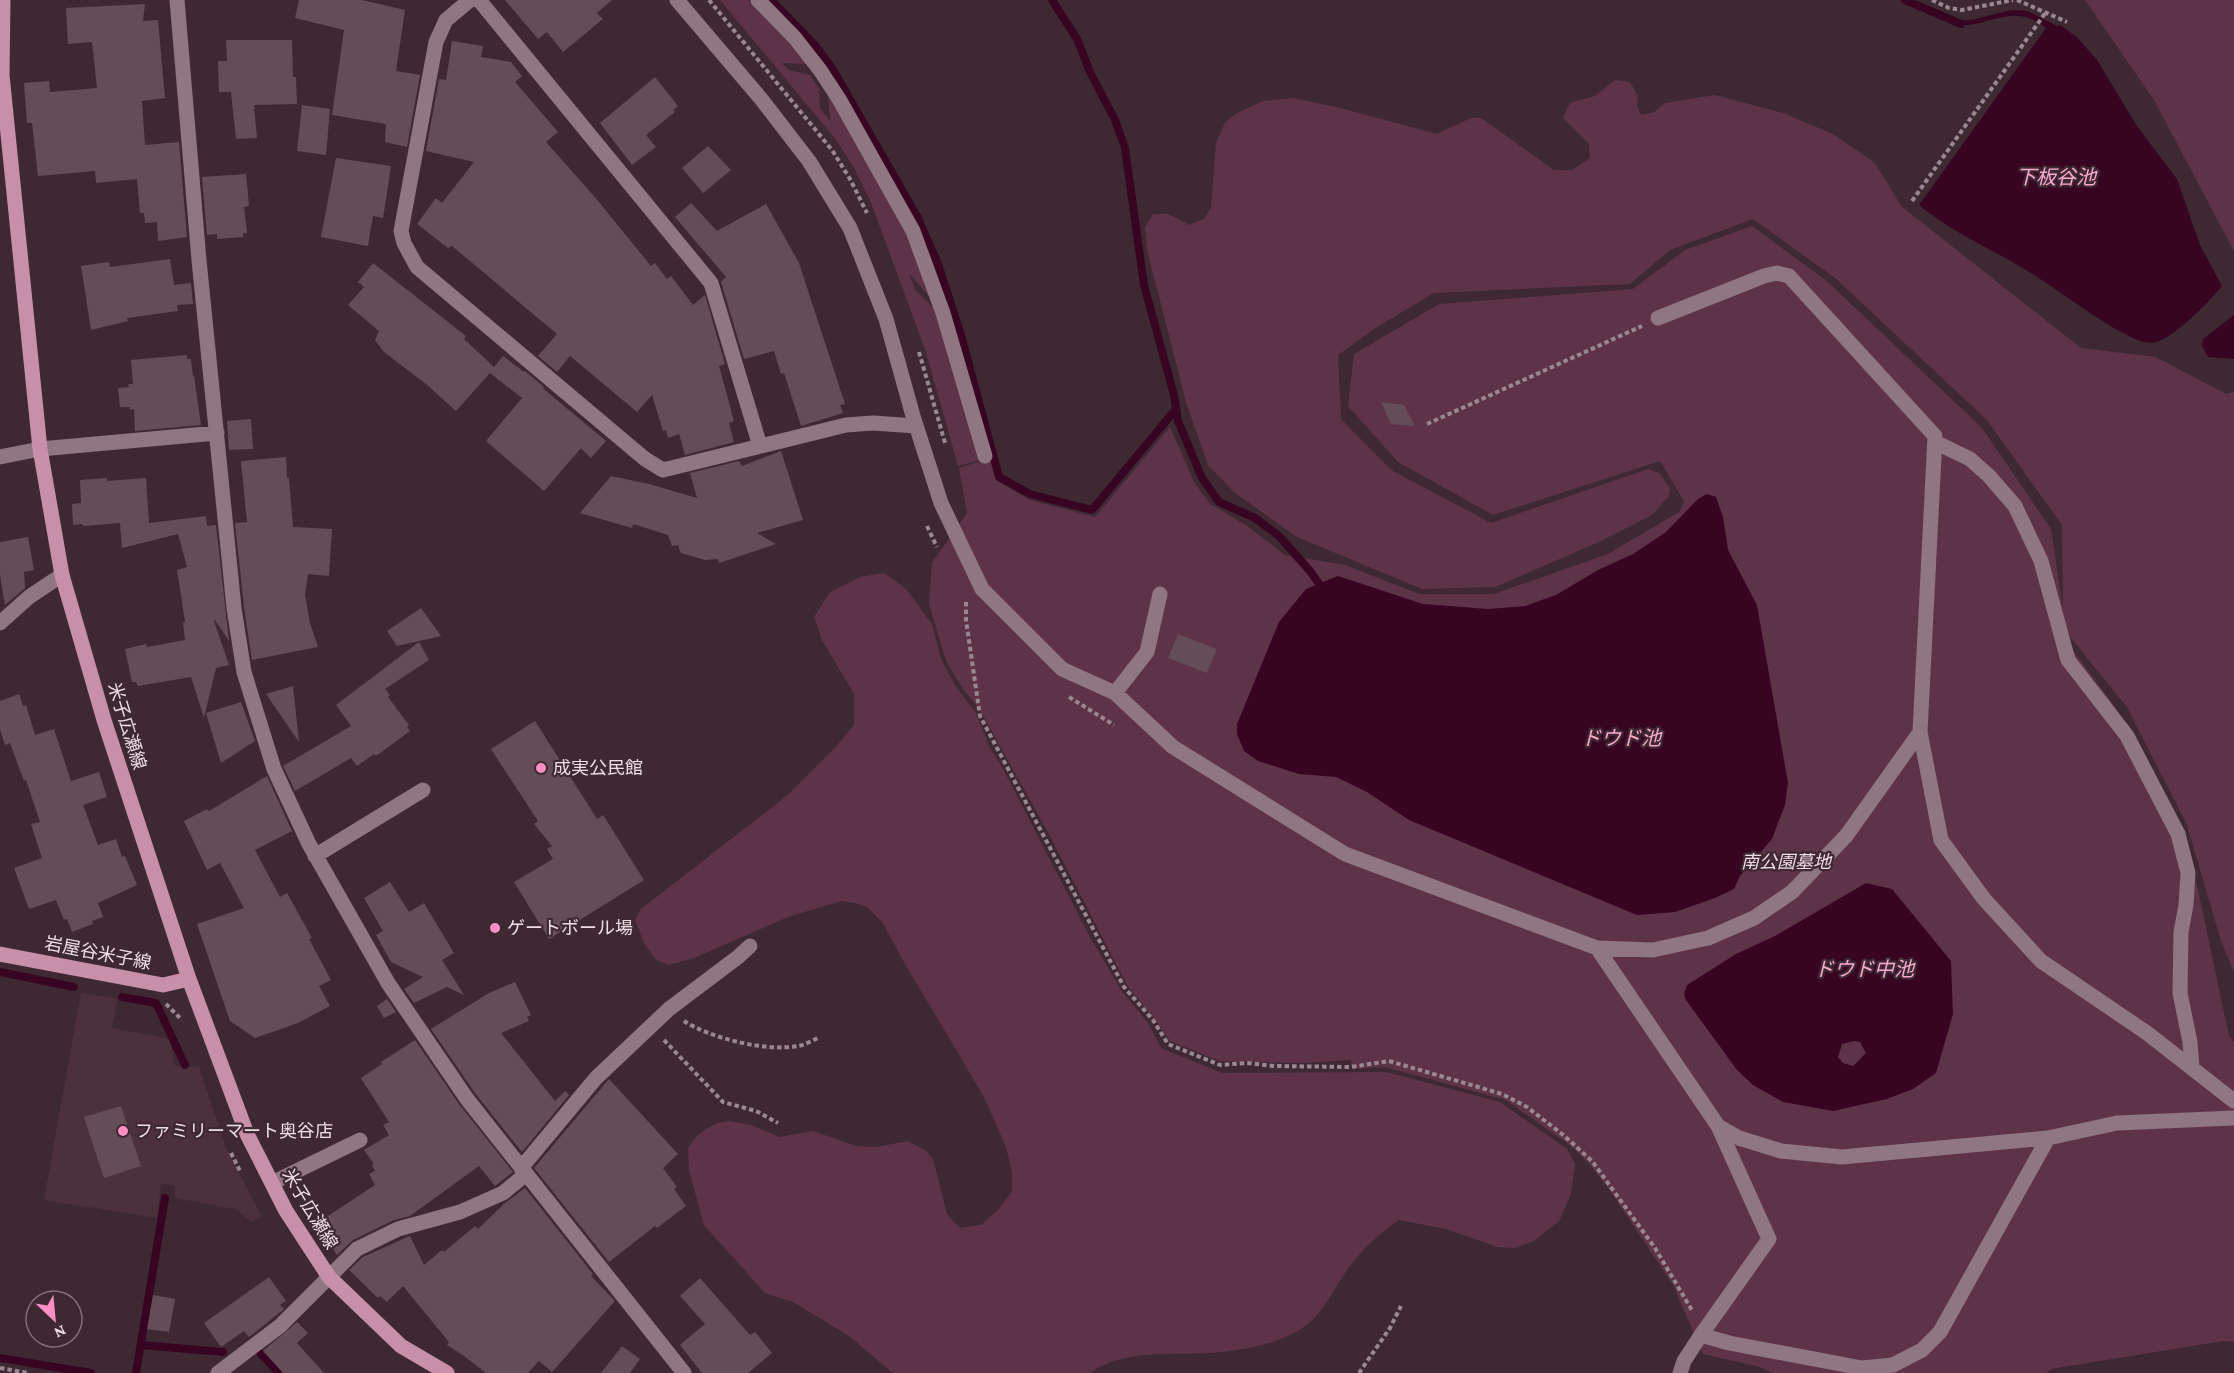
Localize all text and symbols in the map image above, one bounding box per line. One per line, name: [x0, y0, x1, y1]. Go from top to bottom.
water label: 下板谷池: [2016, 166, 2098, 188]
street label: 米子広瀬線: [104, 680, 150, 772]
water label: ドウド池: [1581, 727, 1663, 749]
place label: 成実公民館: [553, 758, 643, 778]
marker: 成実公民館: [534, 761, 548, 775]
park label: 南公園墓地: [1741, 852, 1833, 872]
place label: ゲートボール場: [507, 918, 633, 938]
marker: ゲートボール場: [488, 921, 502, 935]
street label: 岩屋谷米子線: [43, 933, 153, 973]
water label: ドウド中池: [1814, 958, 1916, 980]
place label: ファミリーマート奥谷店: [135, 1121, 333, 1141]
marker: ファミリーマート奥谷店: [116, 1124, 130, 1138]
street label: 米子広瀬線: [278, 1165, 342, 1253]
north arrow: [24, 1289, 84, 1349]
text: N: [52, 1322, 69, 1342]

